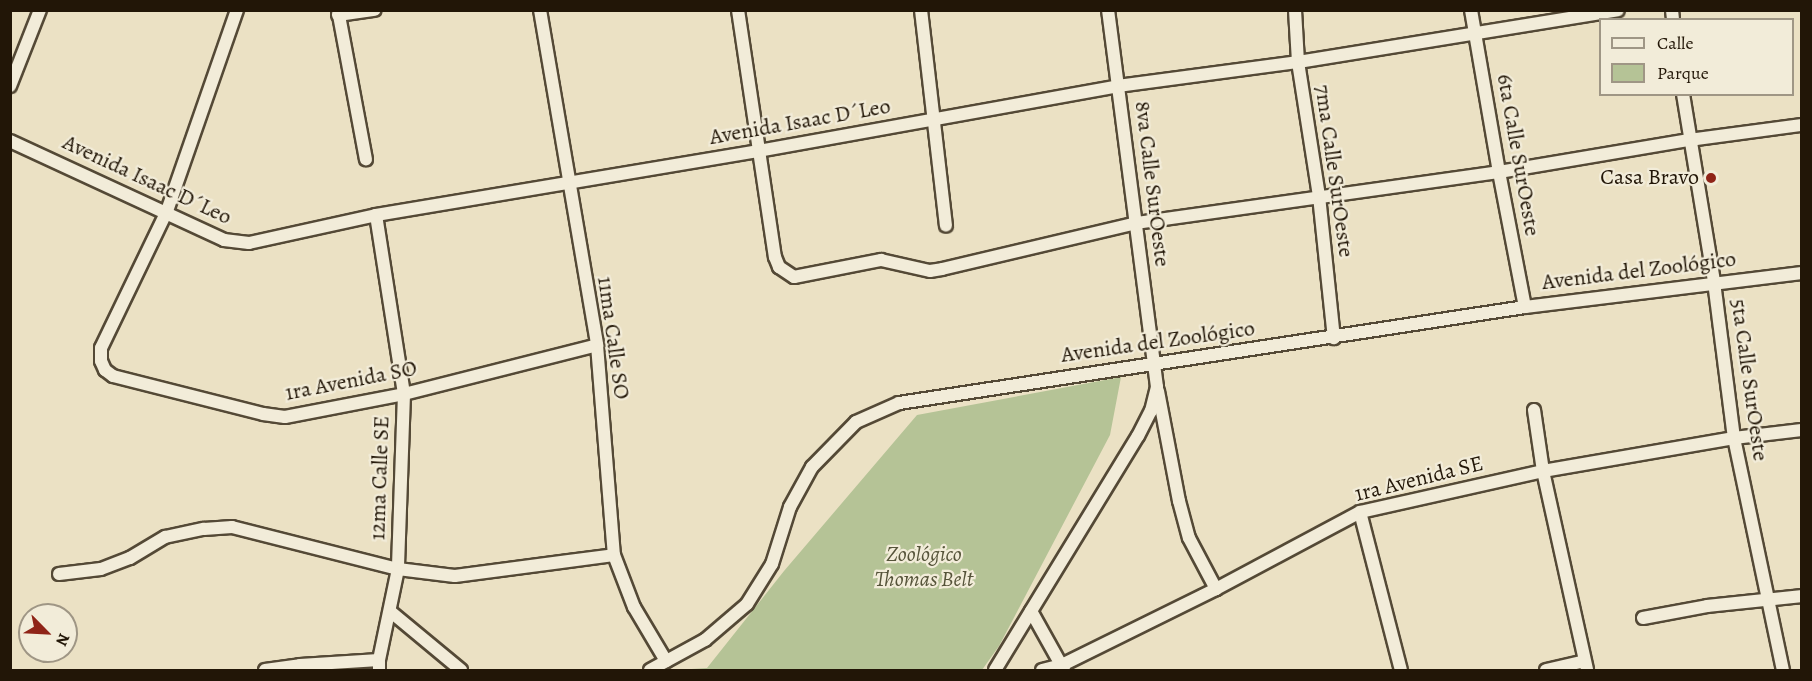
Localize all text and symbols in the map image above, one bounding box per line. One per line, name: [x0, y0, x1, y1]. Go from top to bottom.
legend: [1599, 18, 1794, 96]
text: Calle: [1657, 31, 1694, 55]
text: Parque: [1657, 61, 1709, 85]
street label: 6ta Calle SurOeste: [1491, 72, 1545, 238]
street label: 7ma Calle SurOeste: [1309, 83, 1359, 259]
street label: Avenida Isaac D´Leo: [708, 93, 892, 151]
street label: 8va Calle SurOeste: [1129, 100, 1175, 268]
street label: Avenida Isaac D´Leo: [58, 129, 236, 231]
place label: Casa Bravo: [1600, 165, 1699, 191]
marker: Casa Bravo: [1704, 171, 1718, 185]
street label: Avenida del Zoológico: [1540, 246, 1738, 296]
street label: 11ma Calle SO: [591, 275, 635, 401]
street label: 5ta Calle SurOeste: [1725, 297, 1773, 463]
street label: Avenida del Zoológico: [1059, 315, 1257, 369]
street label: 1ra Avenida SO: [283, 355, 419, 407]
street label: 12ma Calle SE: [365, 415, 395, 541]
street label: 1ra Avenida SE: [1352, 450, 1486, 508]
park label: Zoológico Thomas Belt: [875, 541, 973, 592]
north arrow: [18, 603, 78, 663]
text: N: [50, 630, 75, 649]

